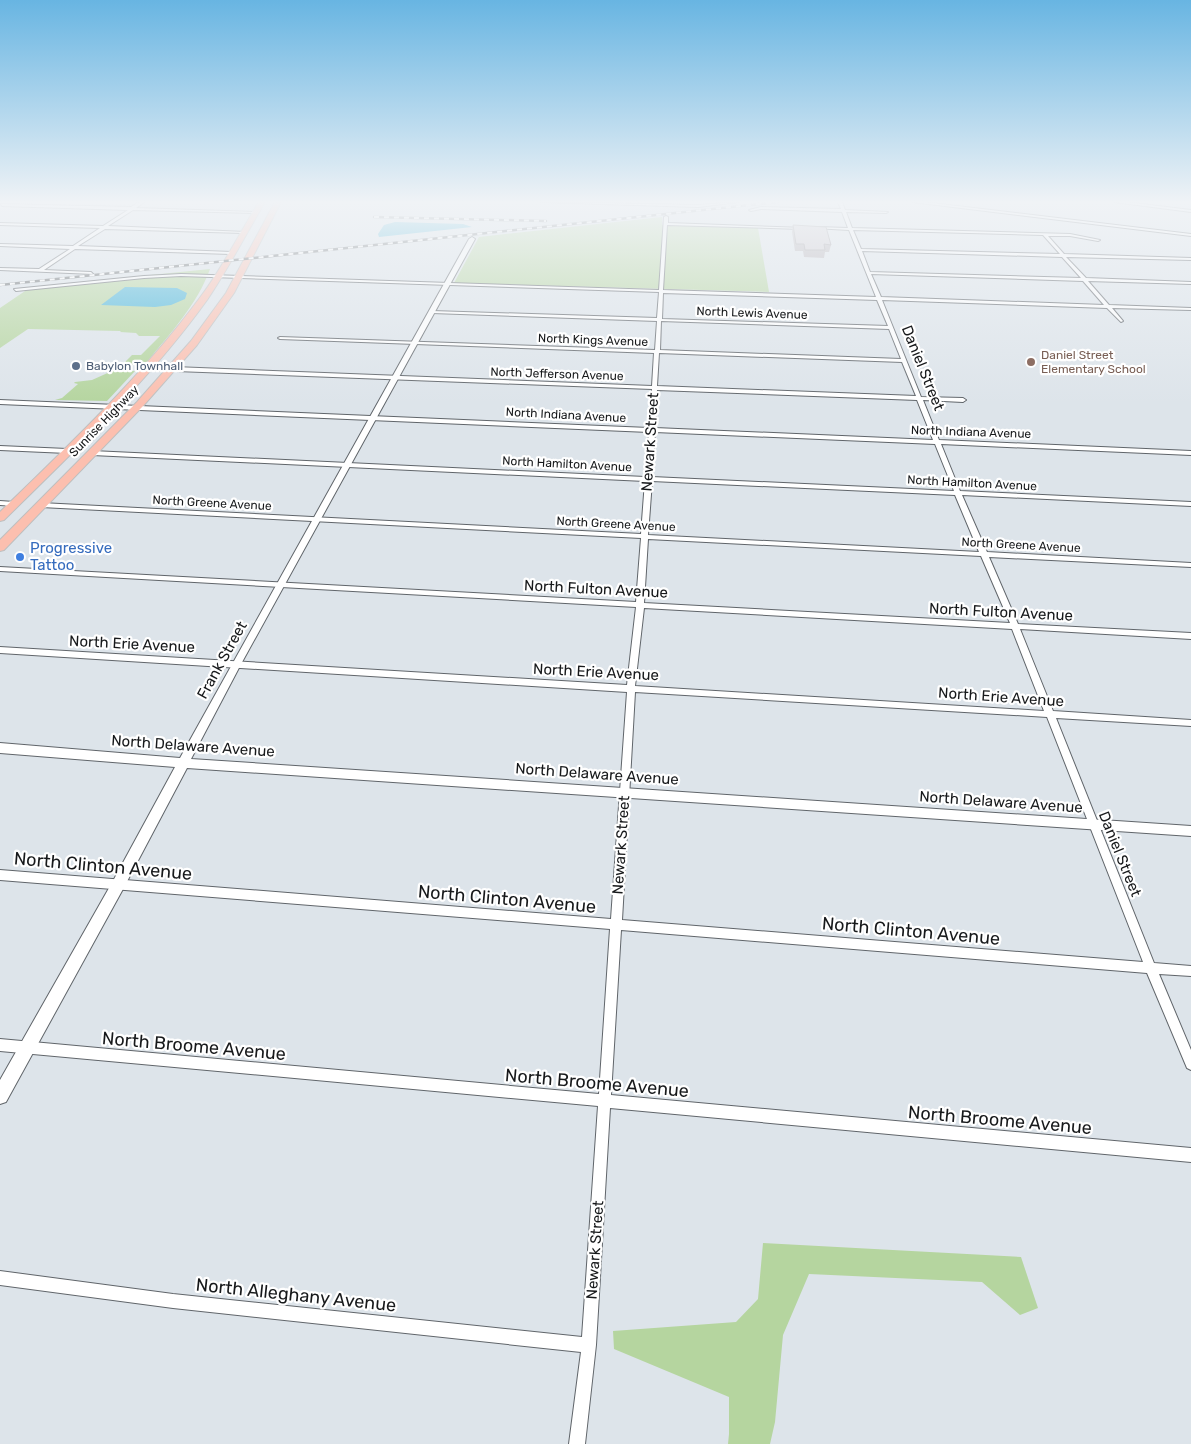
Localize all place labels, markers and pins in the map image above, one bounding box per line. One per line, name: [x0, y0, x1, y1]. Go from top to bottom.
place label: Daniel Street Elementary School: [1041, 348, 1146, 376]
marker: Daniel Street Elementary School: [1025, 356, 1037, 368]
place label: Babylon Townhall: [86, 359, 183, 373]
marker: Babylon Townhall: [70, 360, 82, 372]
place label: Progressive Tattoo: [30, 539, 112, 574]
marker: Progressive Tattoo: [14, 551, 26, 563]

